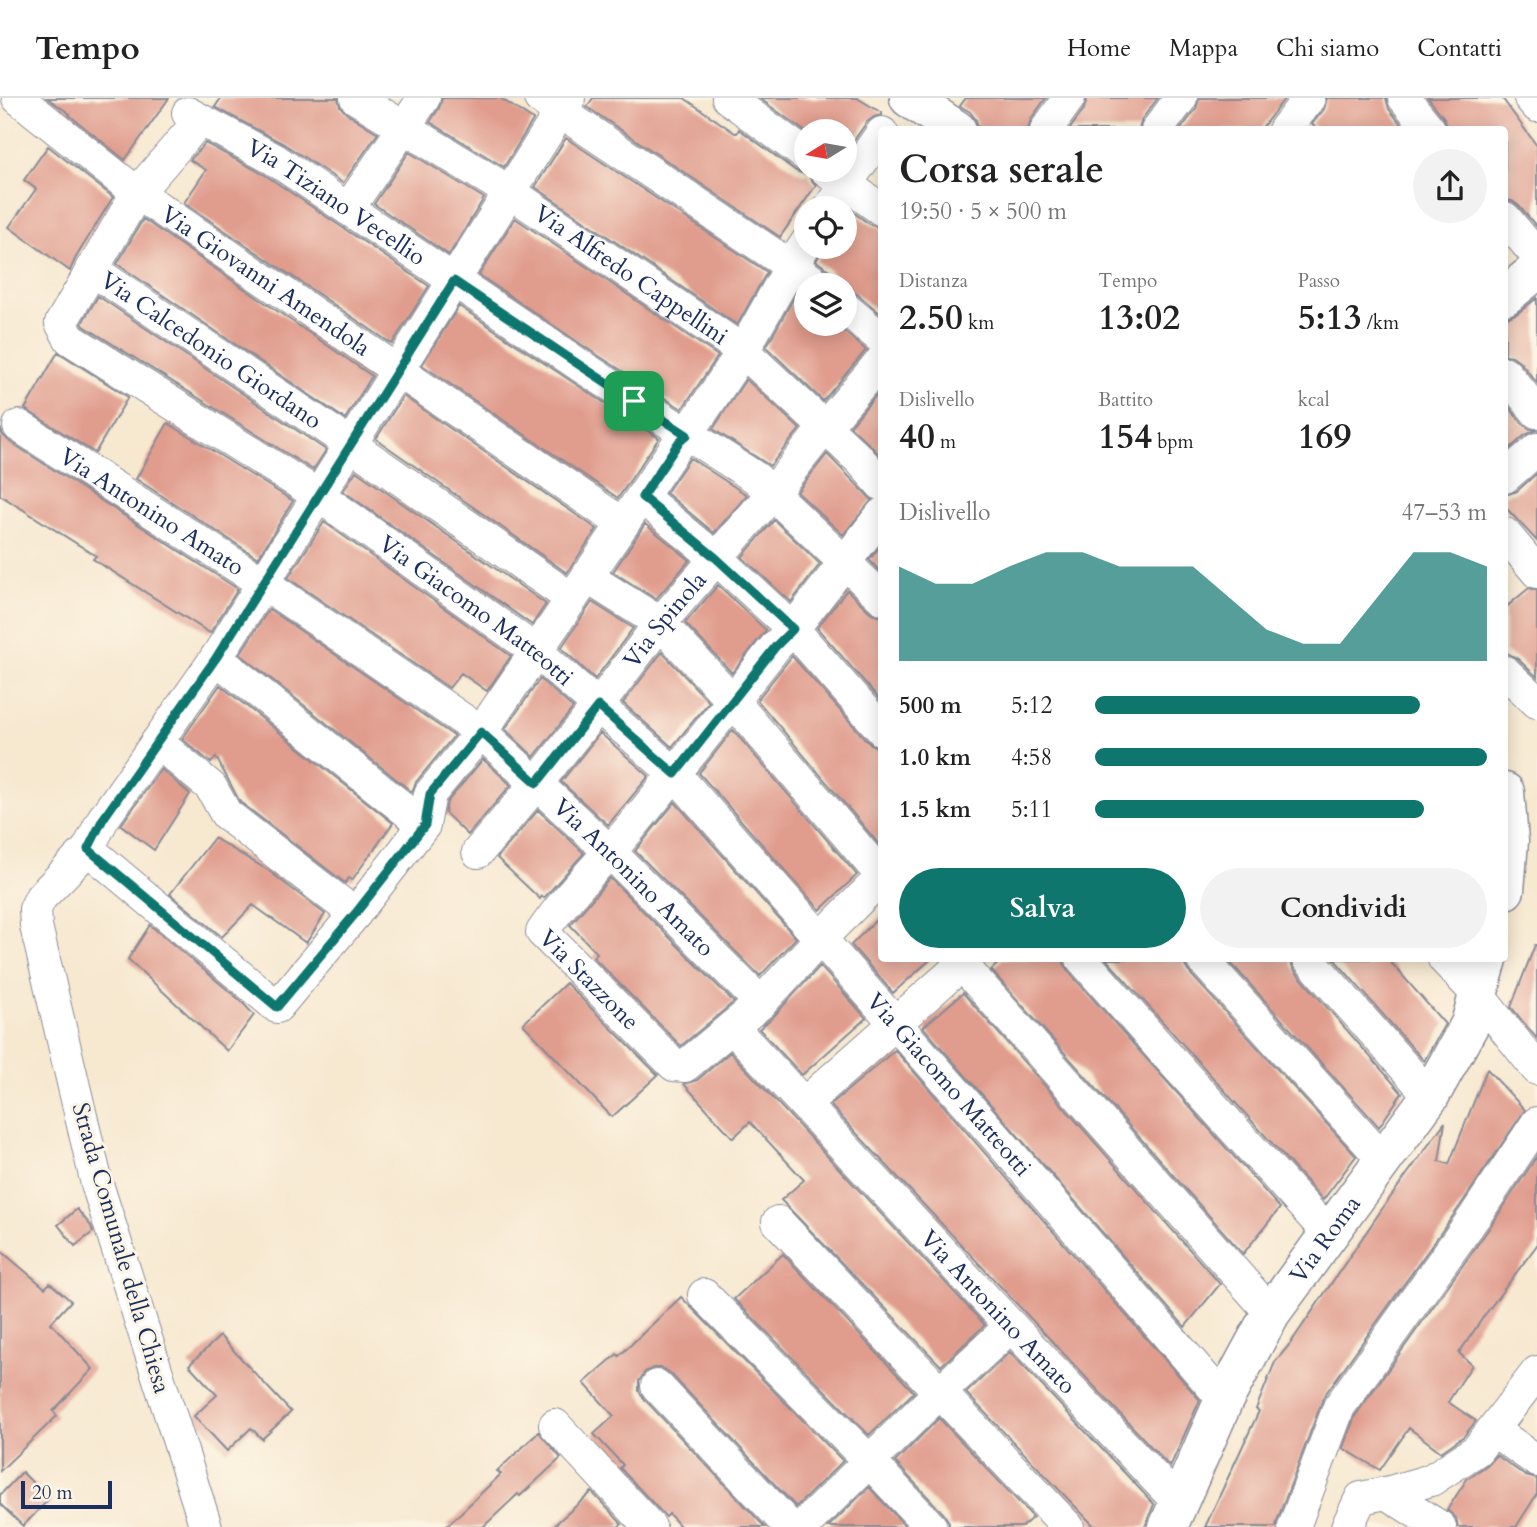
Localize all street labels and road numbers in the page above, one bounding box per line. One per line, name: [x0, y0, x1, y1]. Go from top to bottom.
street label: Via Tiziano Vecellio: [241, 131, 432, 273]
street label: Via Giovanni Amendola: [154, 197, 378, 364]
street label: Via Alfredo Cappellini: [528, 197, 735, 353]
street label: Via Calcedonio Giordano: [94, 264, 328, 437]
street label: Via Antonino Amato: [53, 440, 251, 583]
street label: Via Giacomo Matteotti: [372, 527, 581, 693]
street label: Via Spinola: [615, 564, 714, 675]
street label: Via Antonino Amato: [546, 791, 722, 964]
street label: Via Stazzone: [532, 922, 647, 1037]
street label: Via Giacomo Matteotti: [859, 985, 1039, 1184]
street label: Strada Comunale della Chiesa: [64, 1099, 178, 1398]
street label: Via Roma: [1282, 1188, 1369, 1290]
street label: Via Antonino Amato: [913, 1223, 1084, 1401]

